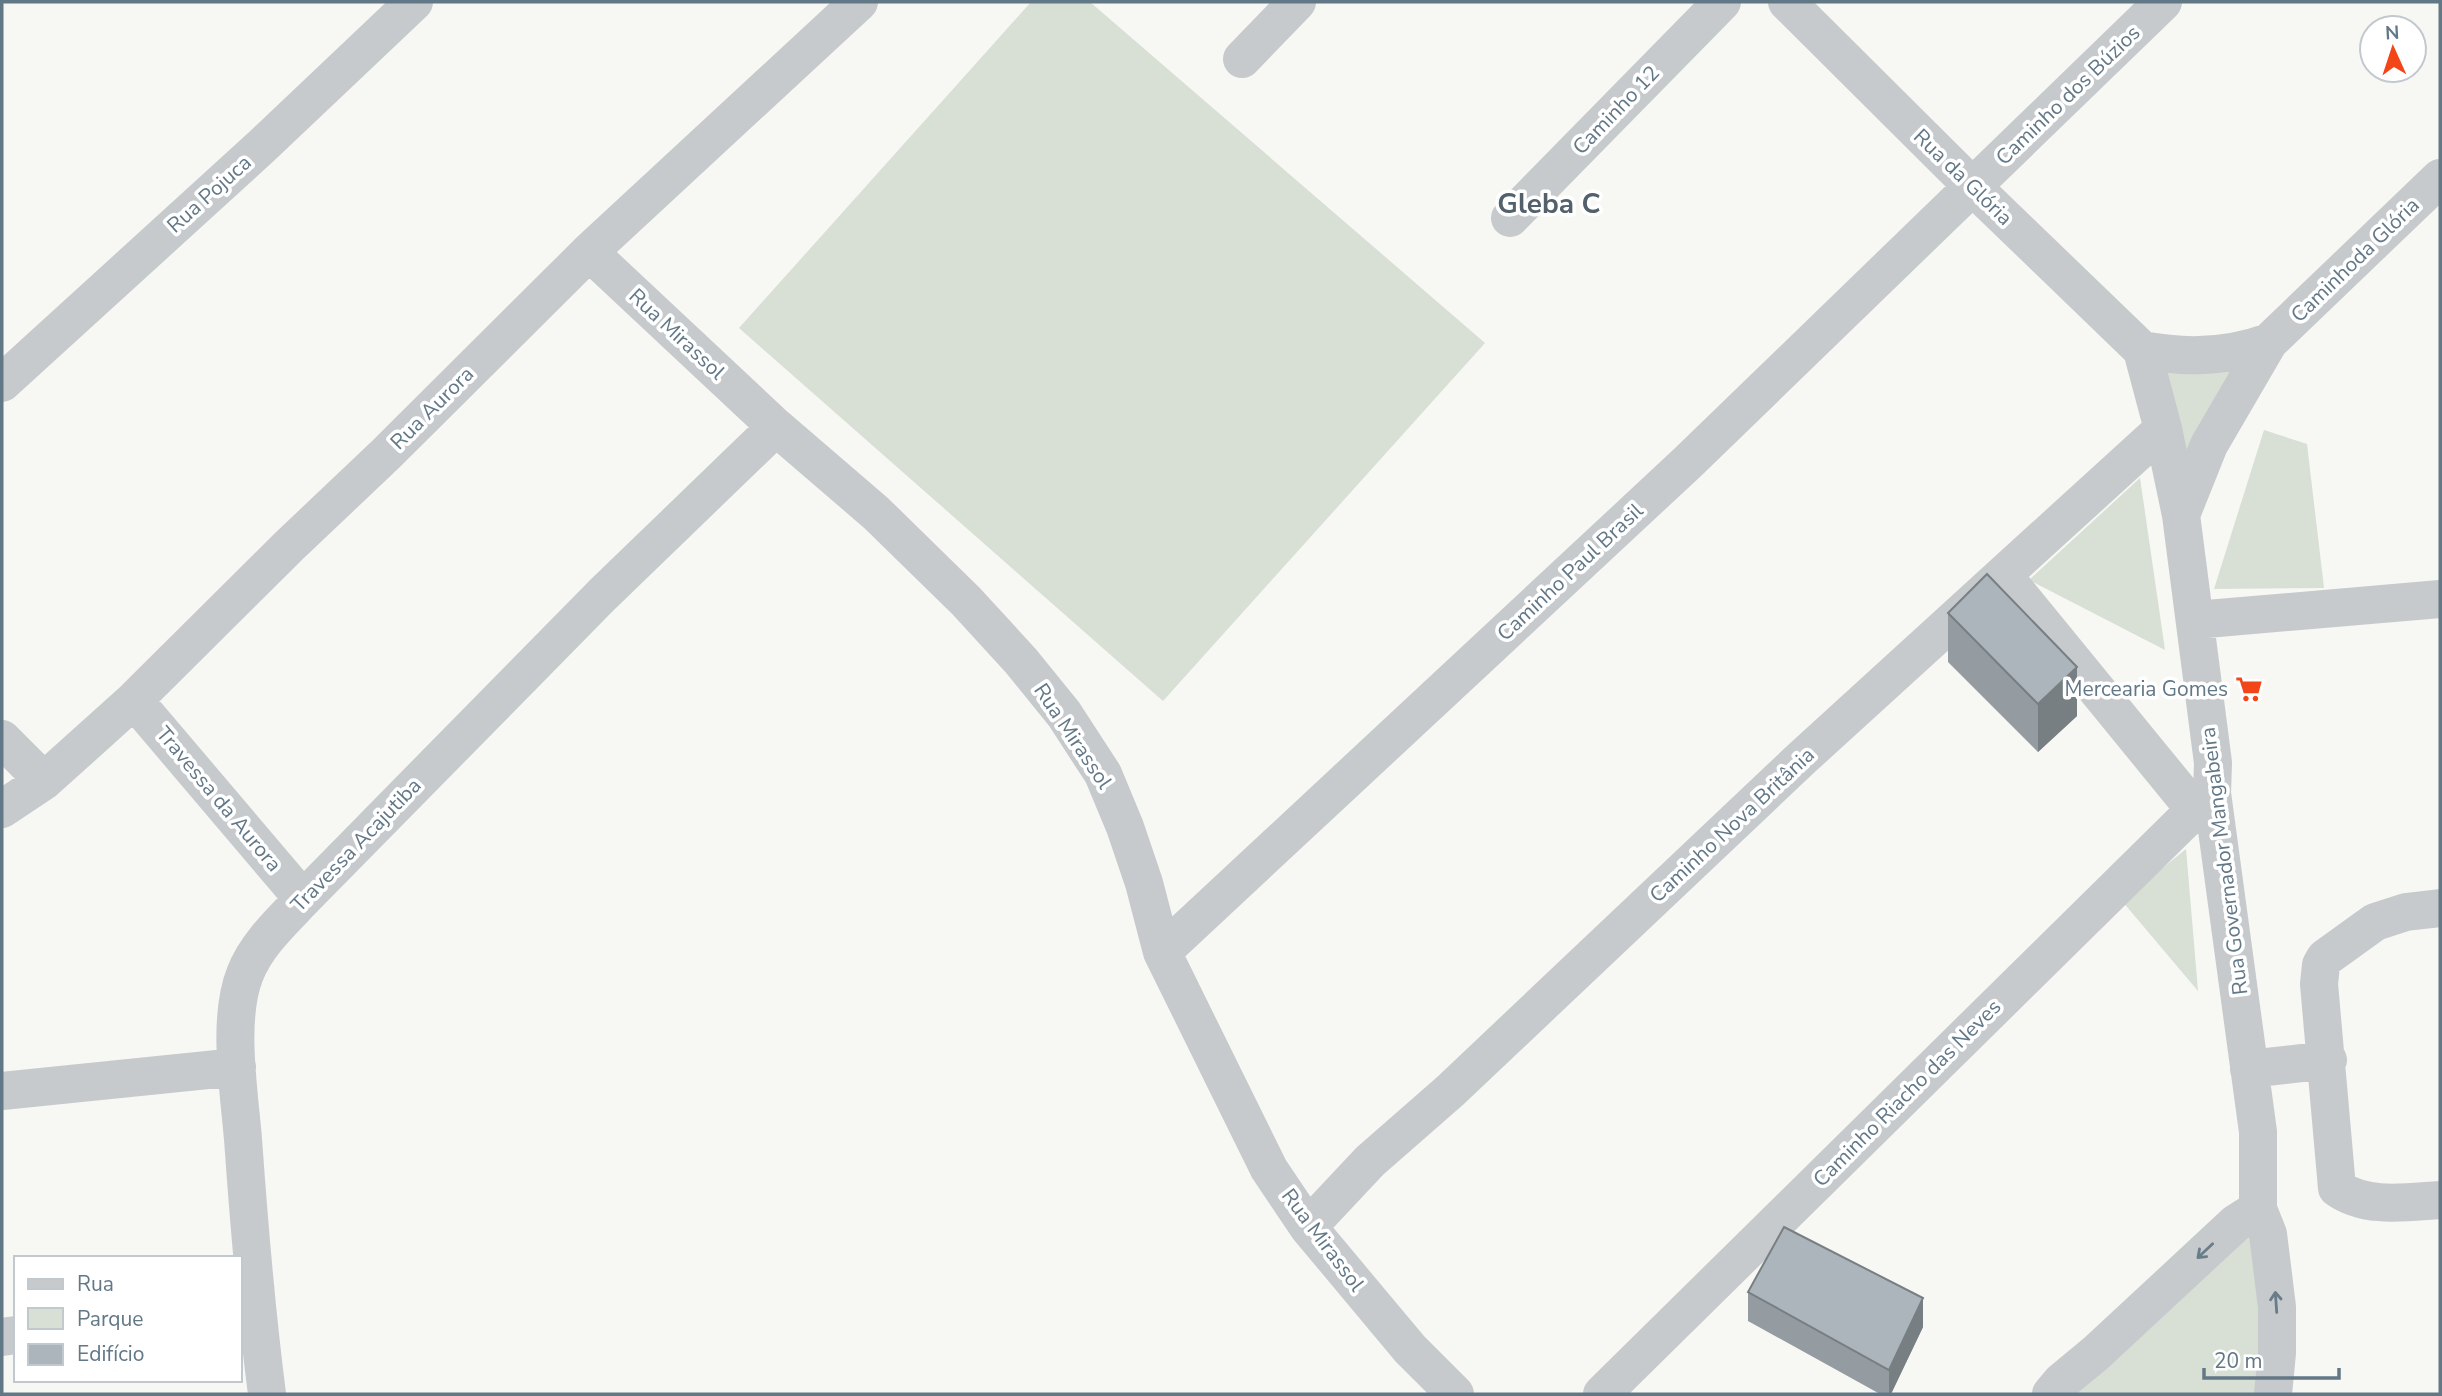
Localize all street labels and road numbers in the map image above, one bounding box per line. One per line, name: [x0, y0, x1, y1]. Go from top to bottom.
street label: Caminho dos Búzios: [1990, 19, 2146, 171]
street label: Caminho 12: [1566, 59, 1666, 161]
street label: Rua da Glória: [1907, 123, 2019, 231]
street label: Rua Pojuca: [161, 149, 257, 239]
street label: Caminhoda Glória: [2285, 191, 2425, 329]
street label: Rua Mirassol: [623, 282, 732, 386]
street label: Rua Aurora: [384, 360, 480, 456]
street label: Caminho Paul Brasil: [1491, 496, 1650, 647]
street label: Rua Mirassol: [1027, 678, 1119, 795]
street label: Travessa da Aurora: [150, 720, 288, 878]
street label: Rua Governador Mangabeira: [2194, 725, 2254, 997]
street label: Caminho Nova Britânia: [1644, 741, 1820, 909]
street label: Travessa Acajutiba: [285, 772, 427, 918]
street label: Caminho Riacho das Neves: [1807, 993, 2007, 1193]
street label: Rua Mirassol: [1275, 1183, 1371, 1298]

